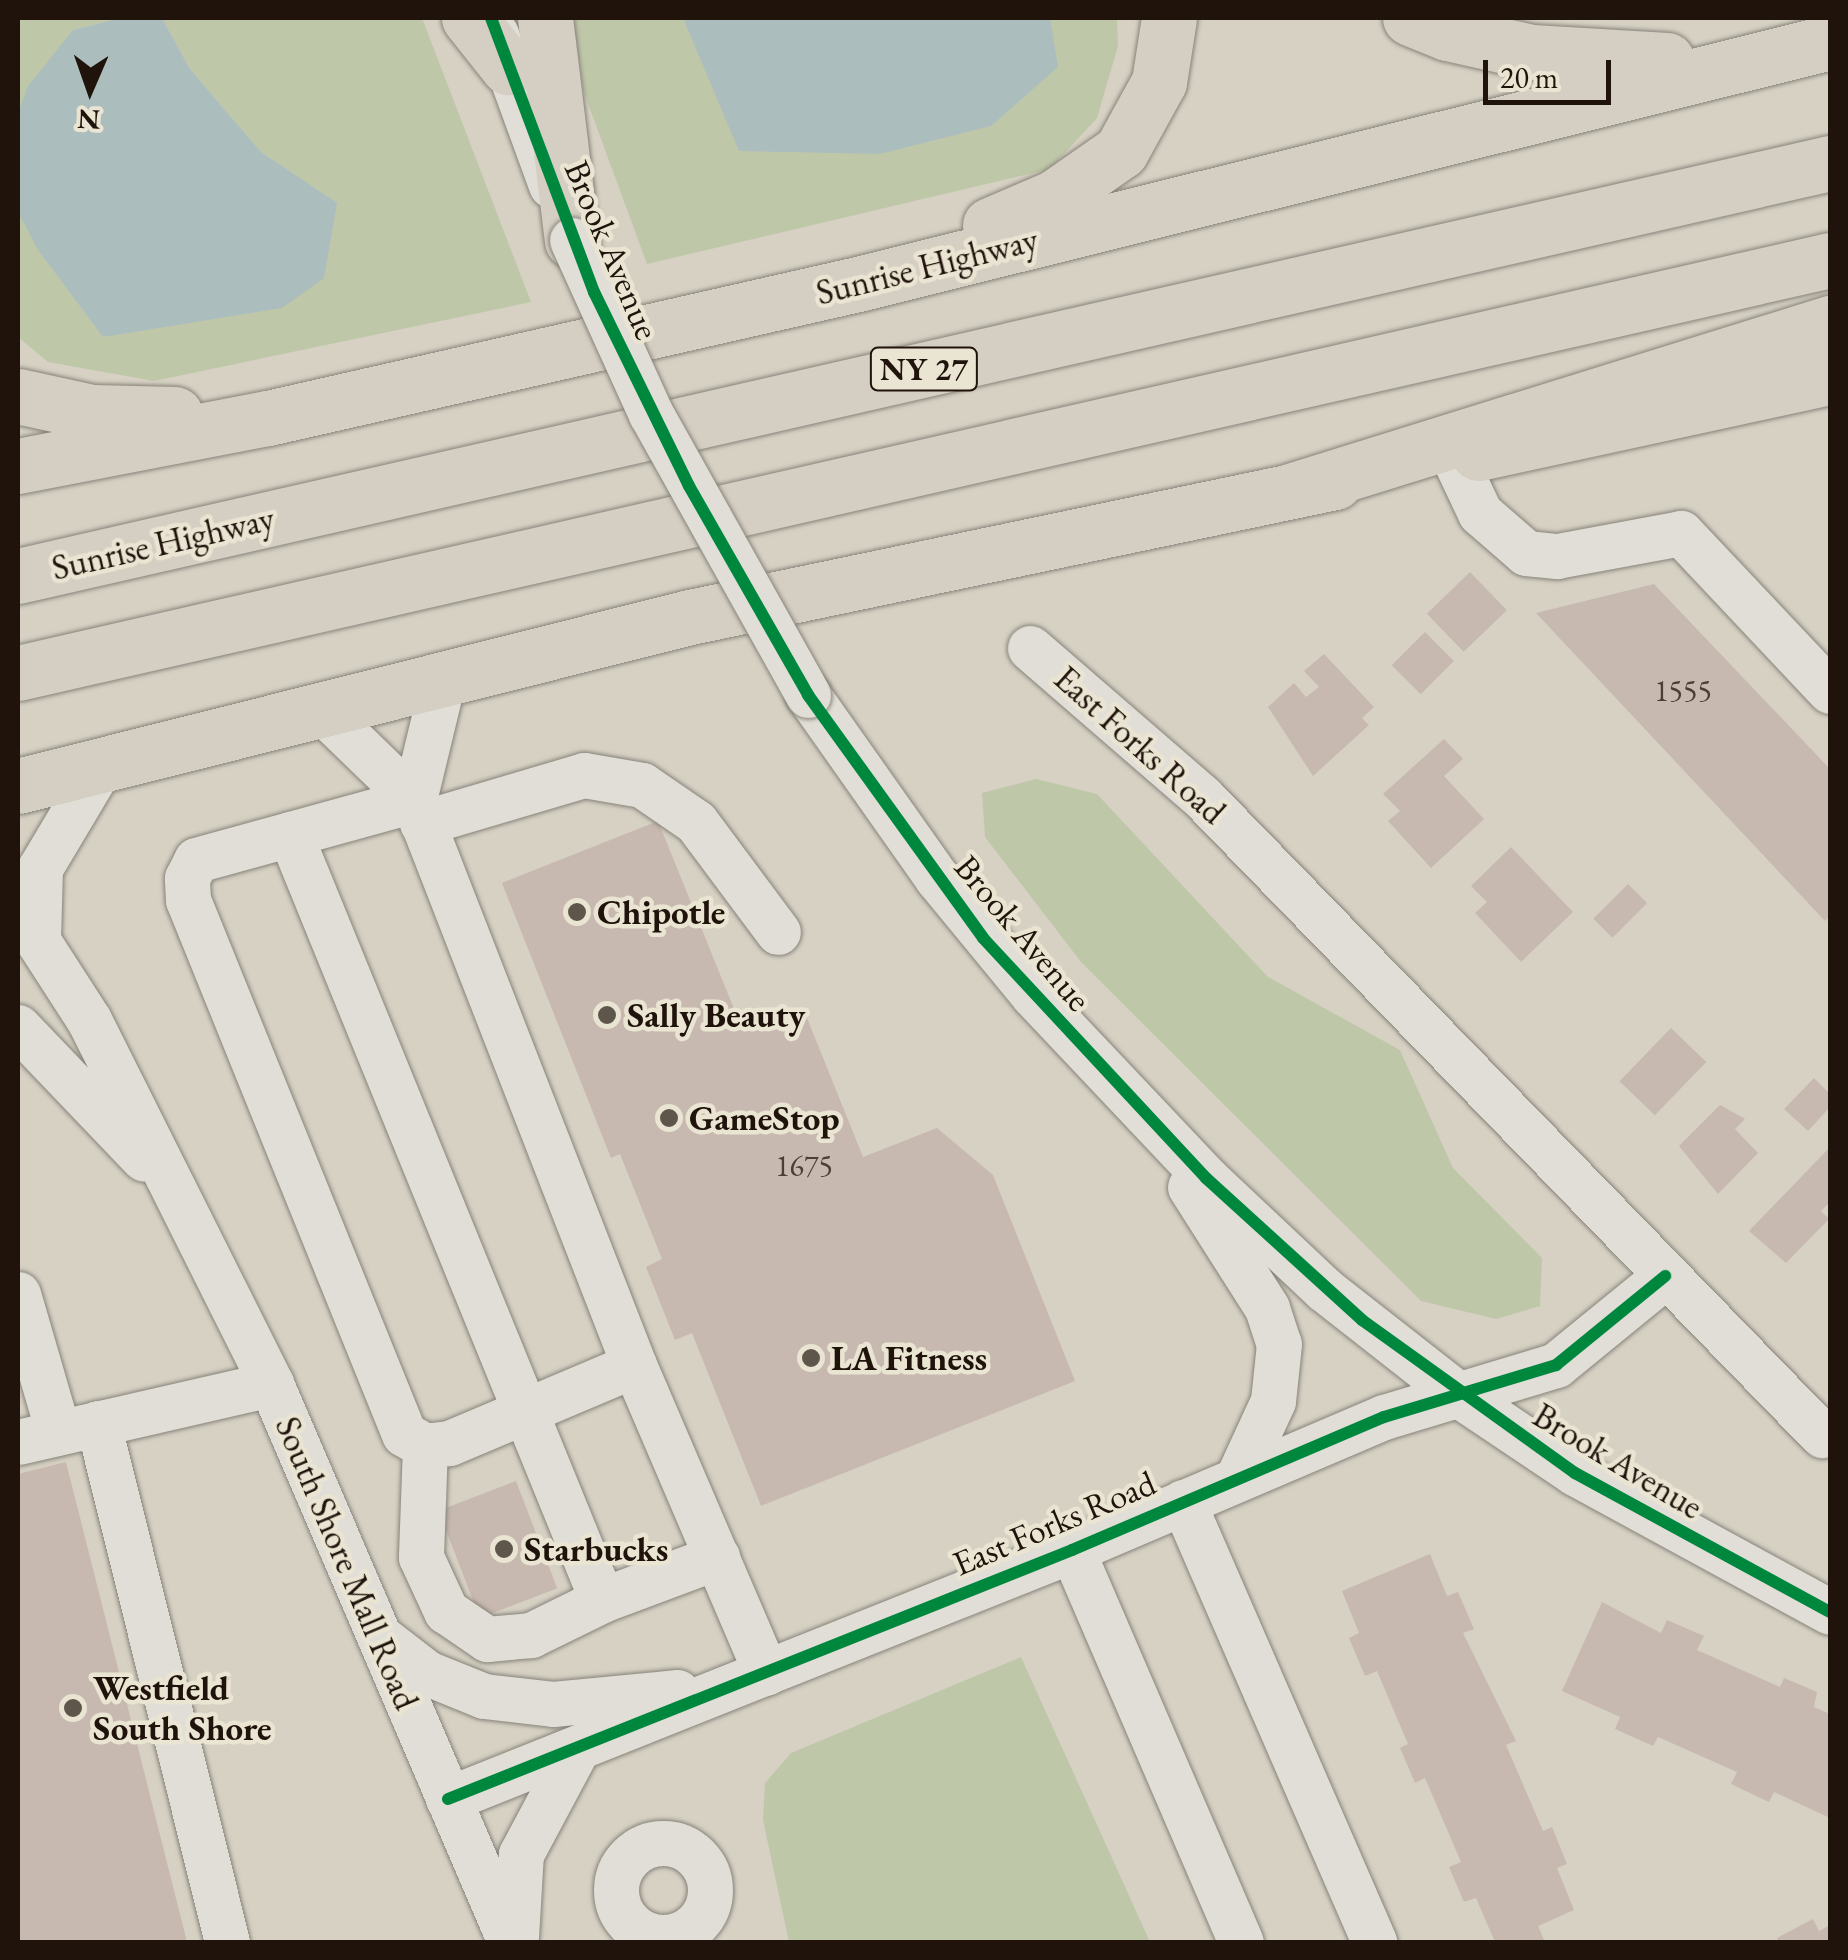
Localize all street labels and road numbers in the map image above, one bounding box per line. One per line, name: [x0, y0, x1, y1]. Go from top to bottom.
street label: Brook Avenue: [556, 154, 668, 346]
street label: Sunrise Highway: [812, 218, 1042, 314]
road number: NY 27: [869, 342, 979, 396]
street label: Sunrise Highway: [48, 497, 278, 589]
street label: East Forks Road: [1046, 657, 1234, 833]
street label: Brook Avenue: [946, 847, 1100, 1019]
street label: Brook Avenue: [1526, 1394, 1710, 1528]
street label: South Shore Mall Road: [266, 1410, 428, 1716]
street label: East Forks Road: [946, 1461, 1162, 1585]

